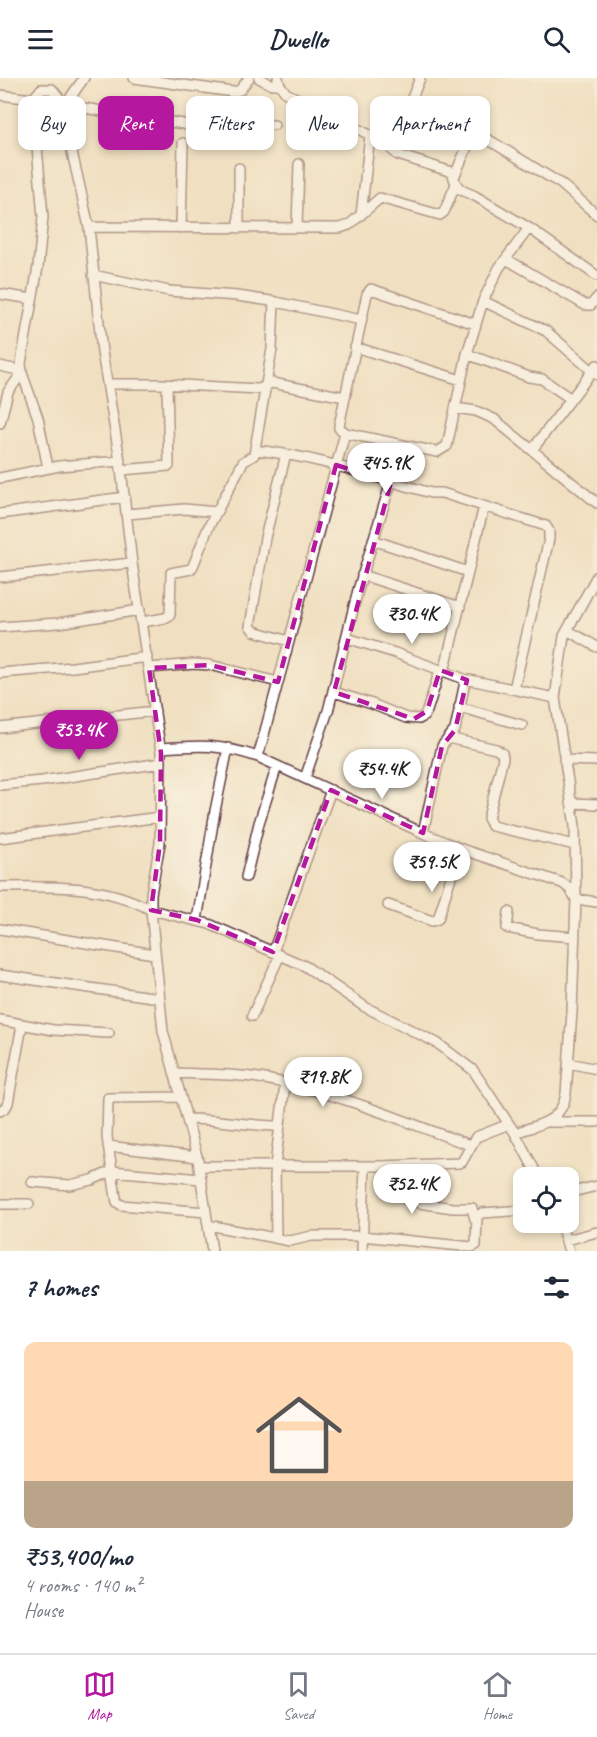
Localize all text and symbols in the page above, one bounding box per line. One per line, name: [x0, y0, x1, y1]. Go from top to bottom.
text: Dwello: [269, 22, 328, 56]
icon: menu: [24, 23, 57, 56]
icon: search: [540, 23, 573, 56]
chip: Buy: [18, 96, 86, 150]
chip: Rent: [98, 96, 174, 150]
chip: Filters: [186, 96, 274, 150]
chip: New: [286, 96, 358, 150]
chip: Apartment: [370, 96, 490, 150]
pin: ₹45.9K: [337, 443, 435, 494]
text: ₹45.9K: [361, 450, 411, 475]
pin: ₹30.4K: [363, 594, 461, 645]
text: ₹30.4K: [387, 601, 437, 626]
pin: ₹53.4K: [30, 710, 128, 761]
text: ₹53.4K: [54, 717, 104, 742]
pin: ₹54.4K: [333, 749, 431, 800]
text: ₹54.4K: [357, 756, 407, 781]
pin: ₹59.5K: [383, 842, 481, 893]
text: ₹59.5K: [407, 849, 457, 874]
pin: ₹19.8K: [274, 1057, 372, 1108]
text: ₹19.8K: [298, 1064, 348, 1089]
pin: ₹52.4K: [363, 1164, 461, 1215]
map controls: [513, 1167, 579, 1233]
button: locate: [513, 1167, 579, 1233]
text: ₹52.4K: [387, 1171, 437, 1196]
text: 7 homes: [24, 1271, 97, 1304]
icon: filters: [540, 1271, 573, 1304]
icon: home: [245, 1381, 353, 1489]
text: ₹53,400/mo: [24, 1540, 132, 1573]
text: 4 rooms · 140 m²: [24, 1573, 141, 1598]
text: House: [24, 1598, 63, 1623]
tab: Map: [83, 1668, 116, 1724]
tab: Saved: [282, 1668, 315, 1724]
tab: Home: [481, 1668, 514, 1724]

